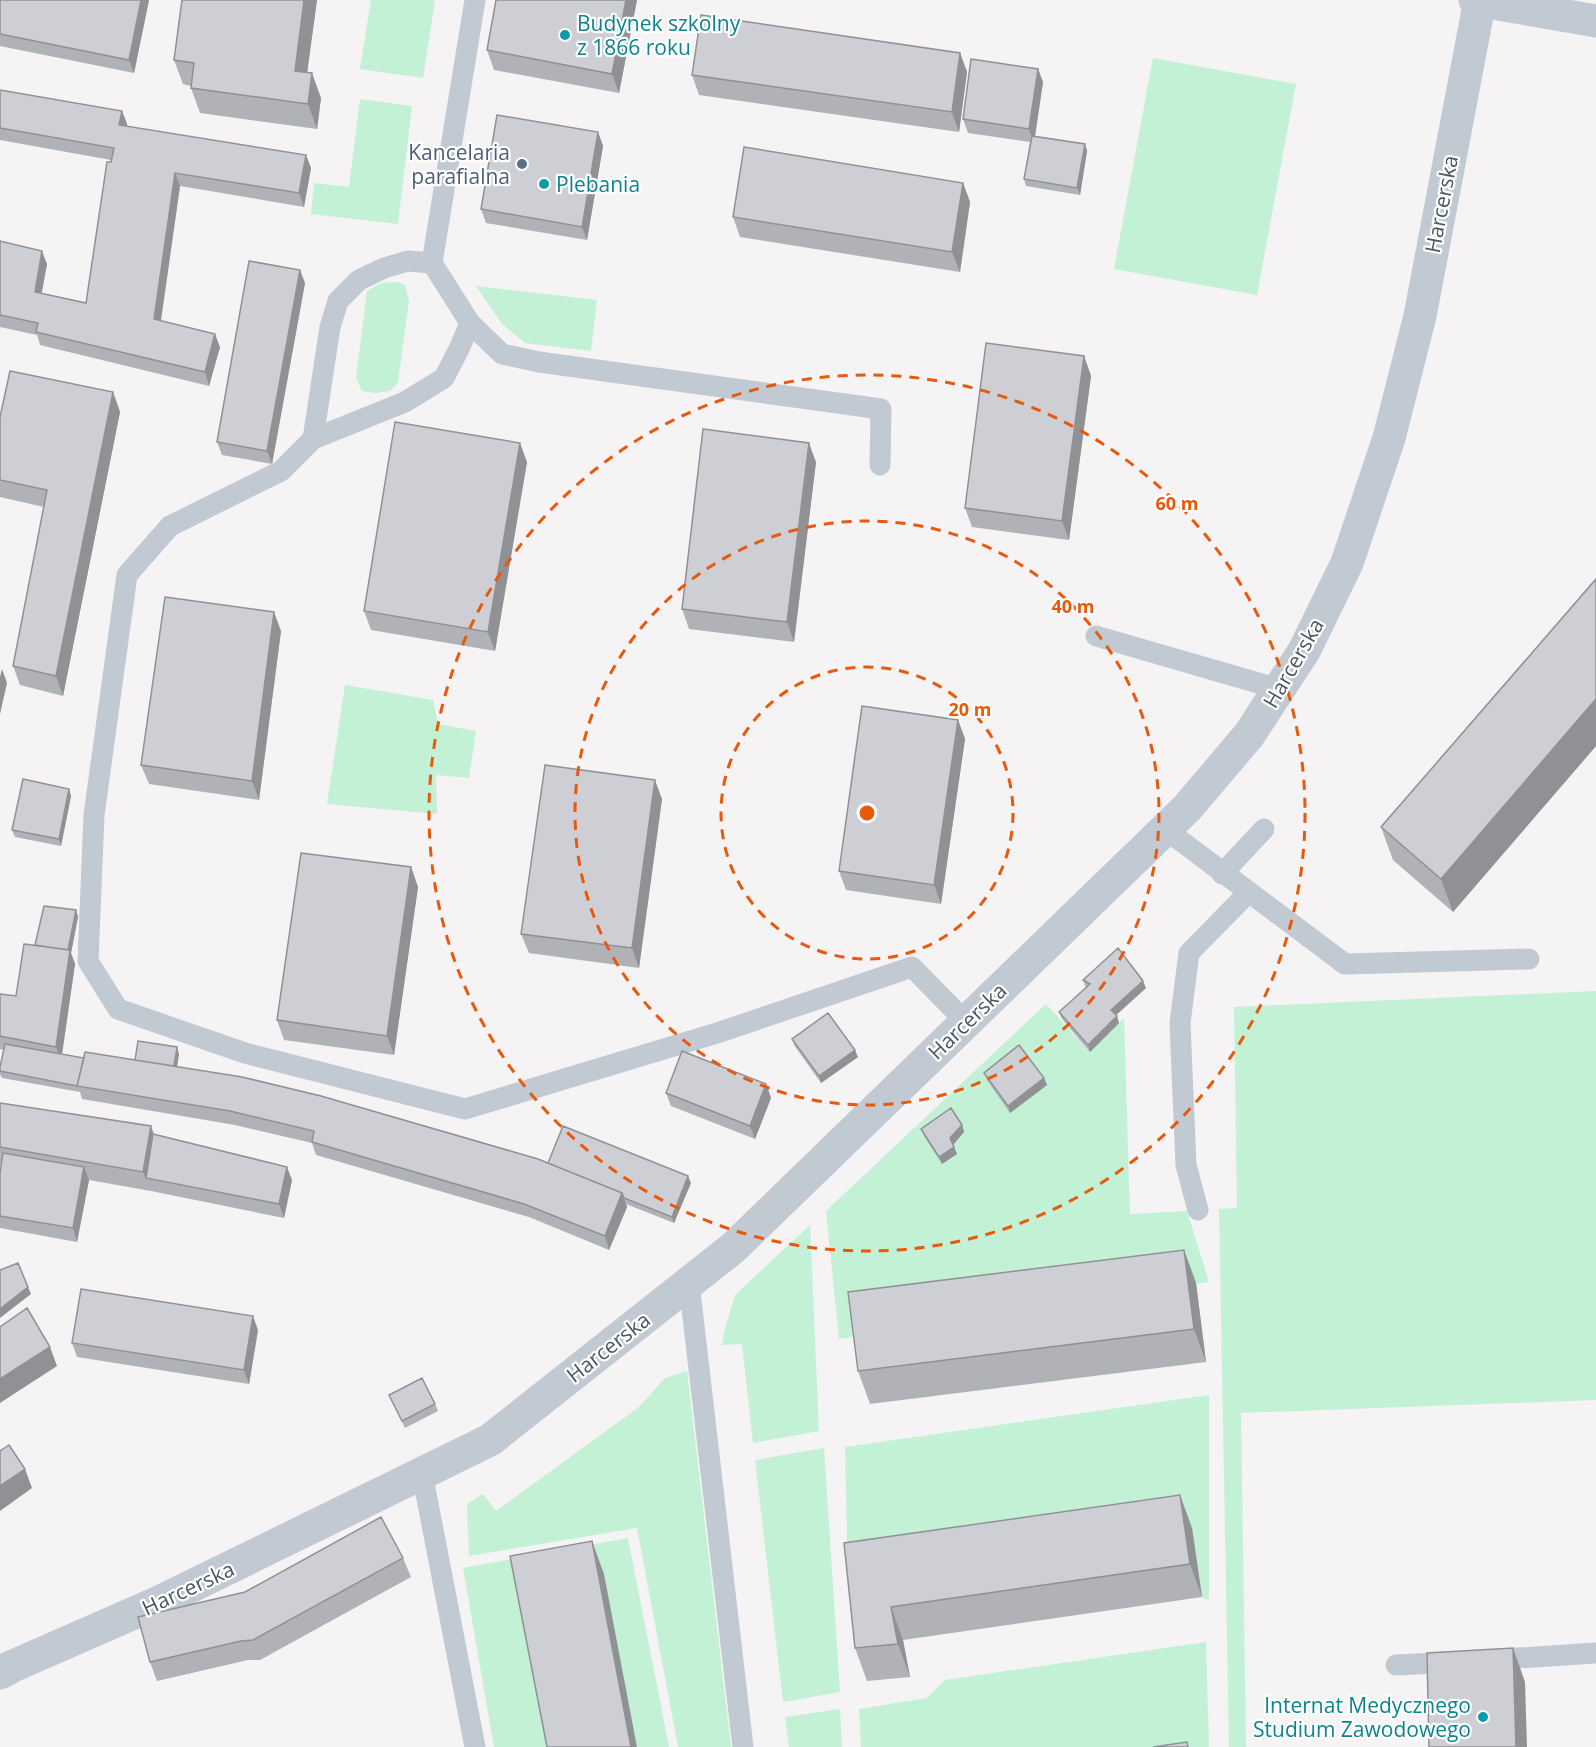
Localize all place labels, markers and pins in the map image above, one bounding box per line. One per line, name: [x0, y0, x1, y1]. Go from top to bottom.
place label: Budynek szkolny z 1866 roku: [577, 9, 741, 61]
marker: Budynek szkolny z 1866 roku: [558, 28, 572, 42]
place label: Kancelaria parafialna: [408, 138, 510, 190]
marker: Kancelaria parafialna: [515, 157, 529, 171]
place label: Plebania: [556, 170, 640, 198]
marker: Plebania: [537, 177, 551, 191]
centre of rings: [857, 803, 877, 823]
place label: Internat Medycznego Studium Zawodowego: [1253, 1691, 1471, 1743]
marker: Internat Medycznego Studium Zawodowego: [1476, 1710, 1490, 1724]

